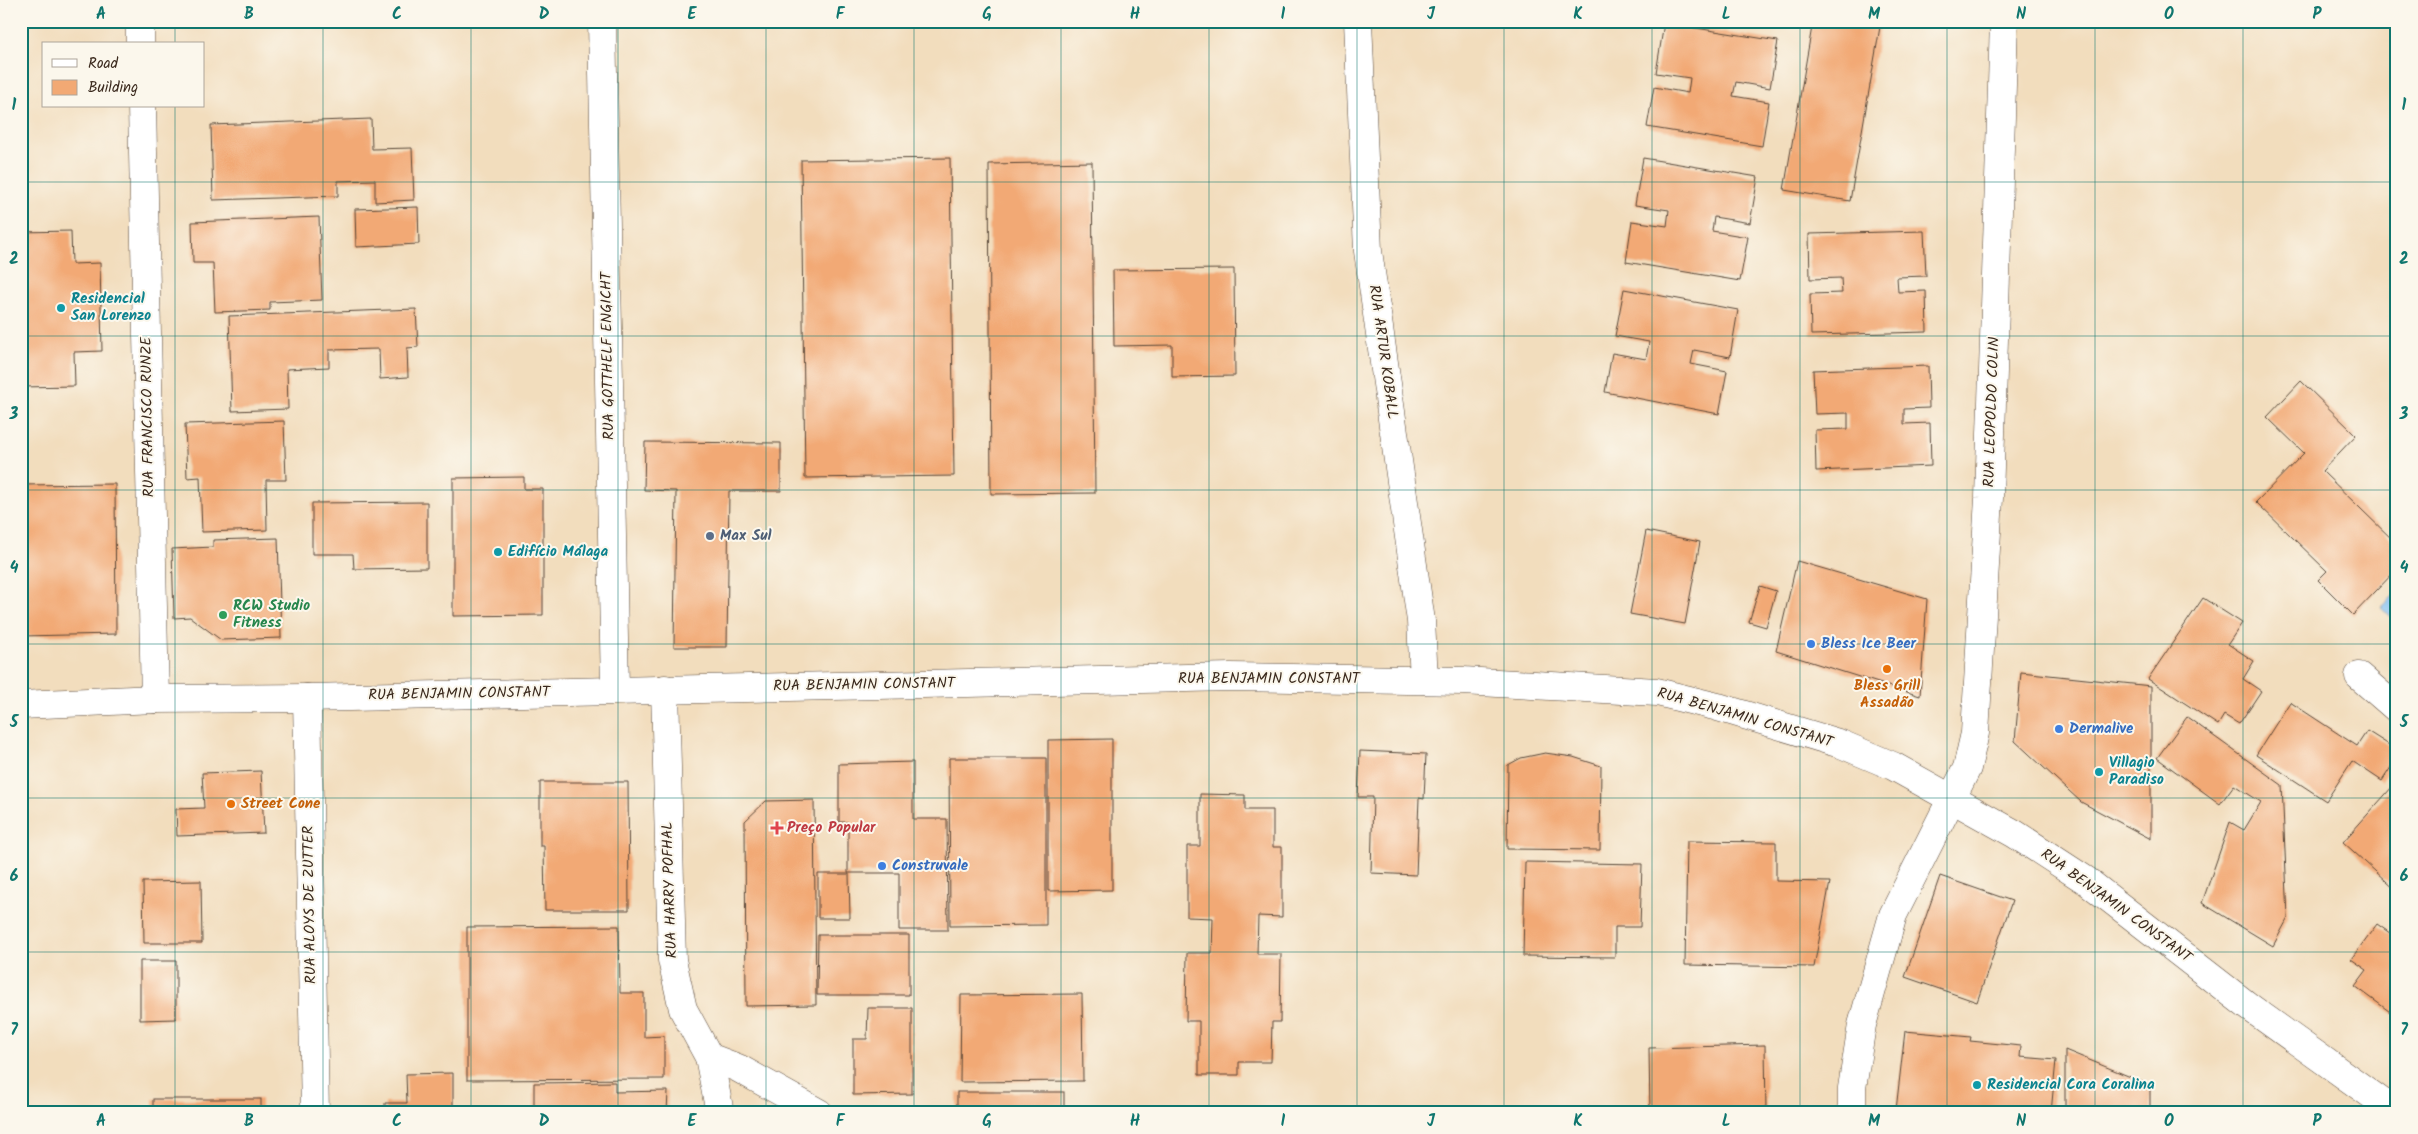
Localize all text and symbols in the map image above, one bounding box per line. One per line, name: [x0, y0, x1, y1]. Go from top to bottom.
text: A: [96, 2, 106, 27]
text: B: [244, 2, 254, 27]
text: C: [392, 2, 402, 27]
text: D: [539, 2, 550, 27]
text: E: [688, 2, 698, 27]
text: F: [836, 2, 846, 27]
text: G: [982, 2, 992, 27]
text: H: [1130, 2, 1140, 27]
text: I: [1281, 2, 1286, 27]
text: J: [1427, 2, 1436, 27]
text: K: [1573, 2, 1583, 27]
text: L: [1722, 2, 1730, 27]
text: M: [1868, 2, 1881, 27]
text: N: [2016, 2, 2026, 27]
text: O: [2164, 2, 2174, 27]
text: P: [2313, 2, 2323, 27]
legend: [42, 42, 205, 108]
text: Road: [88, 52, 119, 76]
text: Building: [88, 76, 138, 100]
text: 1: [12, 93, 17, 118]
text: 1: [2402, 93, 2407, 118]
text: 2: [9, 247, 19, 272]
text: 2: [2399, 247, 2409, 272]
street label: RUA GOTTHELF ENGICHT: [595, 270, 621, 440]
street label: RUA ARTUR KOBALL: [1362, 283, 1404, 421]
place label: Residencial San Lorenzo: [71, 287, 151, 328]
marker: Residencial San Lorenzo: [55, 302, 67, 314]
street label: RUA FRANCISCO RUNZE: [135, 335, 161, 497]
street label: RUA LEOPOLDO COLIN: [1977, 336, 2007, 488]
text: 3: [9, 402, 19, 427]
text: 3: [2399, 402, 2409, 427]
place label: Max Sul: [720, 524, 771, 548]
marker: Max Sul: [704, 530, 716, 542]
place label: Edifício Málaga: [508, 540, 608, 564]
marker: Edifício Málaga: [492, 546, 504, 558]
text: 4: [10, 556, 19, 581]
text: 4: [2400, 556, 2409, 581]
place label: RCW Studio Fitness: [233, 594, 310, 635]
marker: RCW Studio Fitness: [217, 609, 229, 621]
place label: Bless Ice Beer: [1821, 632, 1917, 656]
marker: Bless Ice Beer: [1805, 638, 1817, 650]
marker: Bless Grill Assadão: [1881, 663, 1893, 675]
street label: RUA BENJAMIN CONSTANT: [1178, 667, 1362, 691]
street label: RUA BENJAMIN CONSTANT: [773, 671, 957, 699]
place label: Bless Grill Assadão: [1854, 674, 1920, 715]
street label: RUA BENJAMIN CONSTANT: [368, 680, 552, 708]
street label: RUA BENJAMIN CONSTANT: [1654, 681, 1838, 755]
text: 5: [9, 710, 20, 735]
text: 5: [2399, 710, 2410, 735]
place label: Dermalive: [2069, 717, 2134, 741]
marker: Dermalive: [2053, 723, 2065, 735]
place label: Villagio Paradiso: [2109, 751, 2164, 792]
marker: Villagio Paradiso: [2093, 766, 2105, 778]
place label: Street Cone: [241, 792, 321, 816]
marker: Street Cone: [225, 798, 237, 810]
place label: Preço Popular: [787, 816, 876, 840]
street label: RUA HARRY POFHAL: [656, 821, 684, 959]
marker: Preço Popular: [771, 822, 783, 834]
street label: RUA ALOYS DE ZUTTER: [297, 825, 323, 984]
street label: RUA BENJAMIN CONSTANT: [2035, 843, 2198, 970]
place label: Construvale: [892, 854, 969, 878]
marker: Construvale: [876, 860, 888, 872]
text: 6: [10, 864, 19, 889]
text: 6: [2400, 864, 2409, 889]
text: 7: [10, 1018, 18, 1043]
text: 7: [2400, 1018, 2408, 1043]
place label: Residencial Cora Coralina: [1987, 1073, 2155, 1097]
marker: Residencial Cora Coralina: [1971, 1079, 1983, 1091]
text: A: [96, 1109, 106, 1134]
text: B: [244, 1109, 254, 1134]
text: C: [392, 1109, 402, 1134]
text: D: [539, 1109, 550, 1134]
text: E: [688, 1109, 698, 1134]
text: F: [836, 1109, 846, 1134]
text: G: [982, 1109, 992, 1134]
text: H: [1130, 1109, 1140, 1134]
text: I: [1281, 1109, 1286, 1134]
text: J: [1427, 1109, 1436, 1134]
text: K: [1573, 1109, 1583, 1134]
text: L: [1722, 1109, 1730, 1134]
text: M: [1868, 1109, 1881, 1134]
text: N: [2016, 1109, 2026, 1134]
text: O: [2164, 1109, 2174, 1134]
text: P: [2313, 1109, 2323, 1134]

